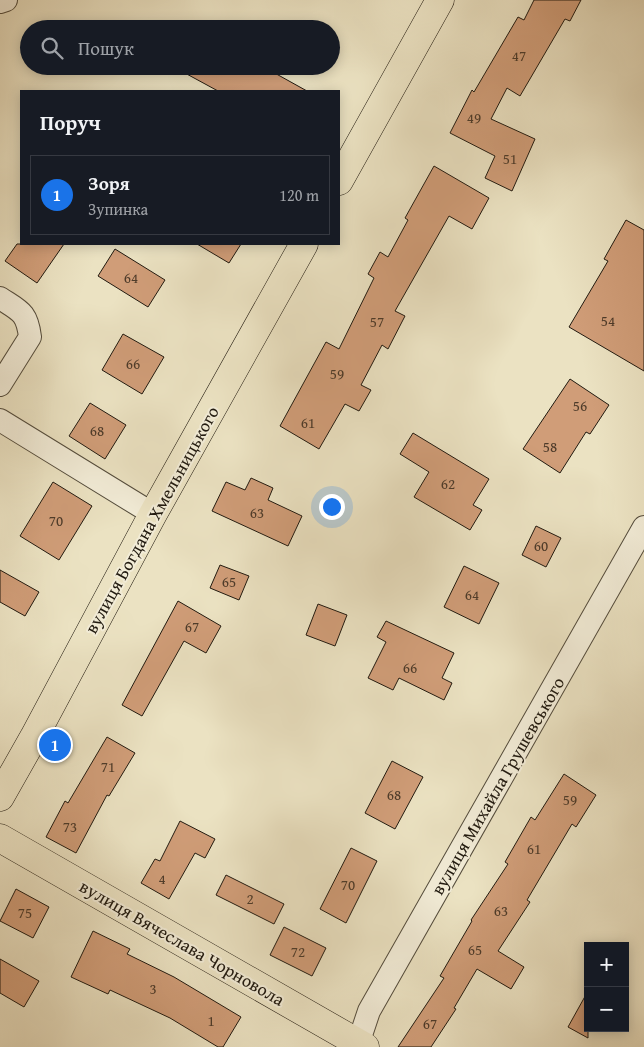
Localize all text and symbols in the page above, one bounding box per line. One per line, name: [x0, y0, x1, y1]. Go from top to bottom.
search box: [20, 20, 340, 75]
icon: search: [38, 34, 66, 62]
text: Пошук: [78, 34, 134, 62]
house number: 47: [512, 45, 526, 66]
text: Поруч: [40, 107, 101, 138]
house number: 49: [467, 107, 481, 128]
house number: 51: [503, 148, 517, 169]
text: Зоря: [88, 169, 130, 197]
text: 1: [53, 183, 61, 207]
text: 120 m: [279, 183, 319, 207]
text: Зупинка: [88, 197, 148, 221]
house number: 64: [124, 267, 138, 288]
house number: 54: [601, 310, 615, 331]
house number: 57: [370, 311, 384, 332]
house number: 66: [126, 353, 140, 374]
house number: 59: [330, 363, 344, 384]
house number: 56: [573, 395, 587, 416]
street label: вулиця Богдана Хмельницького: [78, 401, 226, 638]
house number: 61: [301, 412, 315, 433]
house number: 68: [90, 420, 104, 441]
house number: 58: [543, 436, 557, 457]
house number: 62: [441, 473, 455, 494]
your location: [319, 494, 345, 520]
house number: 63: [250, 502, 264, 523]
house number: 70: [49, 510, 63, 531]
house number: 60: [534, 535, 548, 556]
house number: 65: [222, 571, 236, 592]
house number: 64: [465, 584, 479, 605]
house number: 67: [185, 616, 199, 637]
house number: 66: [403, 657, 417, 678]
street label: вулиця Михайла Грушевського: [424, 672, 571, 900]
pin: 1: [39, 726, 71, 764]
house number: 71: [101, 756, 115, 777]
house number: 68: [387, 784, 401, 805]
house number: 59: [563, 789, 577, 810]
house number: 73: [63, 816, 77, 837]
house number: 61: [527, 838, 541, 859]
house number: 4: [158, 868, 166, 889]
street label: вулиця Вячеслава Чорновола: [75, 873, 290, 1013]
house number: 70: [341, 874, 355, 895]
house number: 2: [246, 888, 254, 909]
house number: 63: [494, 900, 508, 921]
house number: 75: [18, 902, 32, 923]
house number: 65: [468, 939, 482, 960]
house number: 72: [291, 941, 305, 962]
map controls: [584, 942, 629, 1032]
button: +: [584, 942, 629, 987]
house number: 3: [149, 978, 157, 999]
button: −: [584, 987, 629, 1032]
house number: 1: [207, 1010, 215, 1031]
house number: 67: [423, 1013, 437, 1034]

